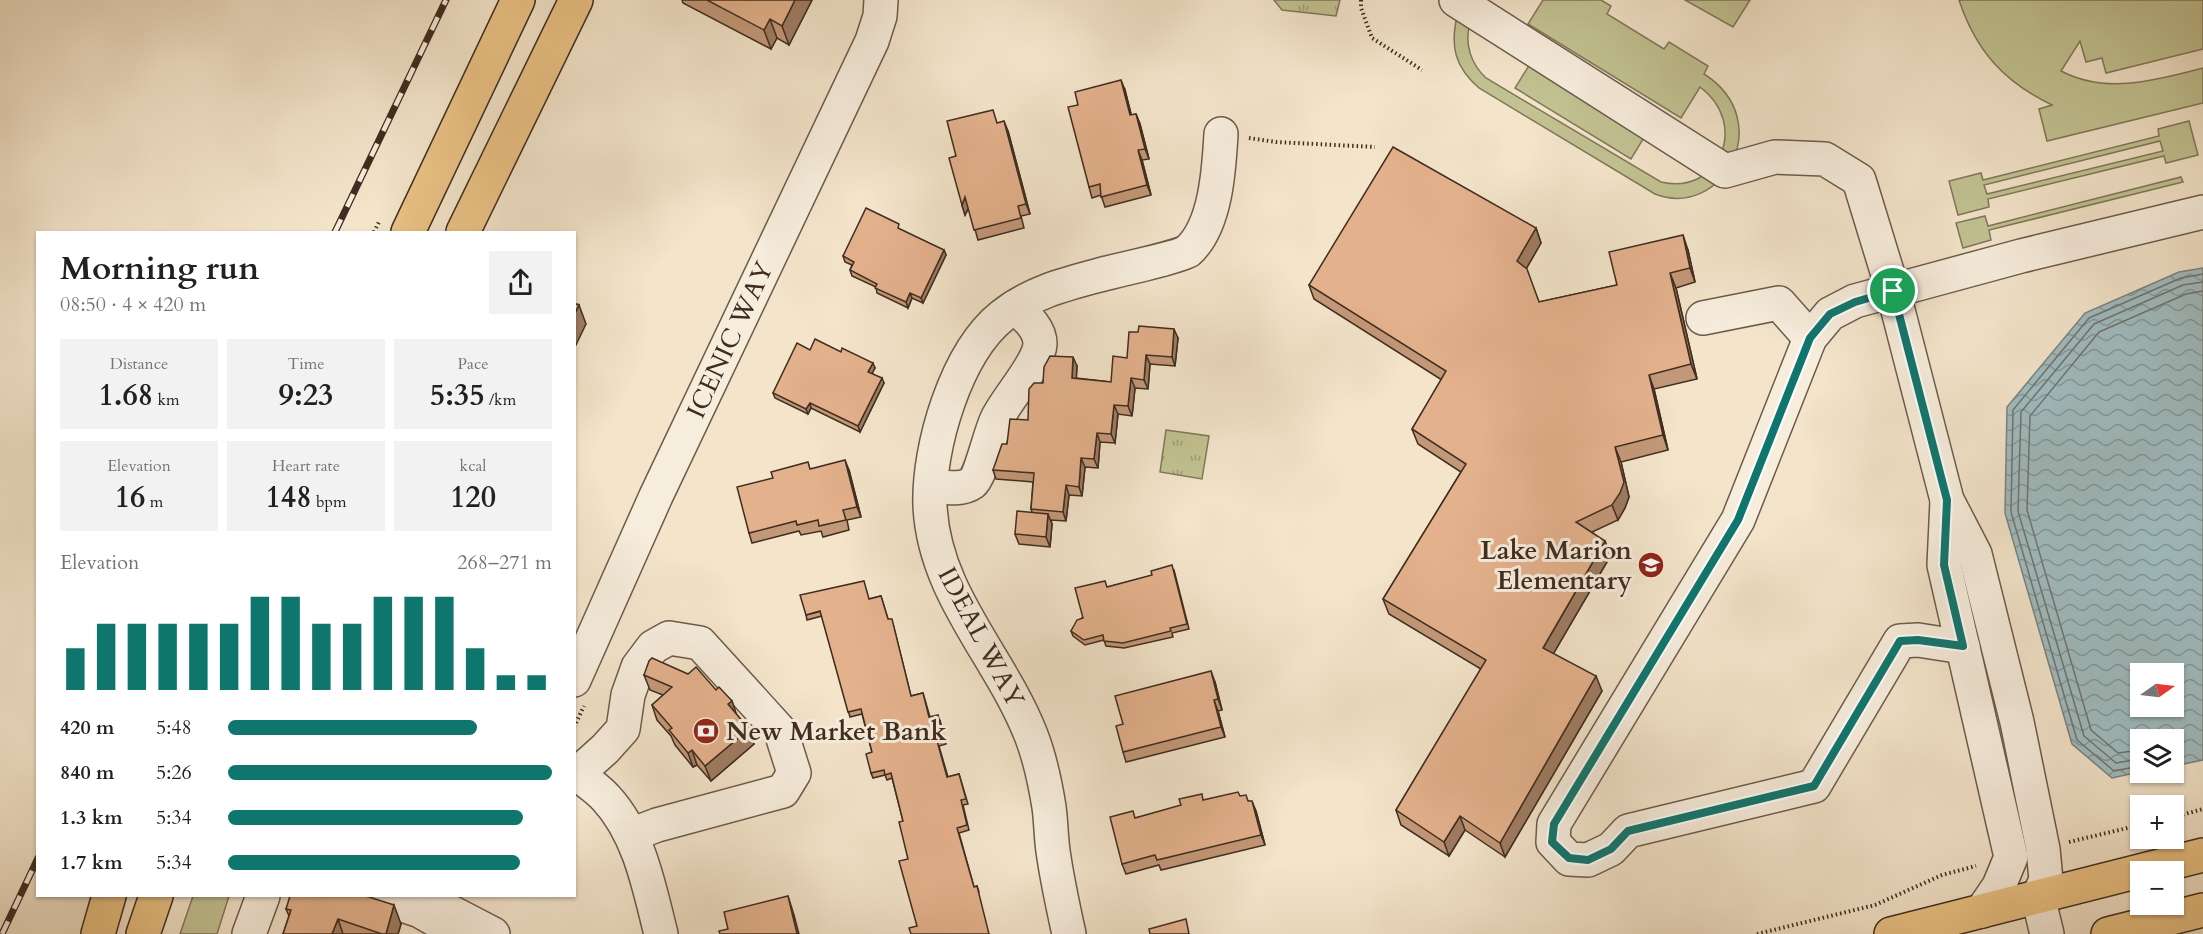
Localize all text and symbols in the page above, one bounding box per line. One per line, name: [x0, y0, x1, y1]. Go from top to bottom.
text: Morning run: [60, 246, 260, 291]
button: share: [489, 251, 552, 314]
street label: ICENIC WAY: [678, 255, 782, 424]
pin: [1867, 265, 1918, 316]
icon: arrive: [1876, 274, 1909, 307]
text: 08:50 · 4 × 420 m: [60, 291, 206, 318]
text: Distance: [110, 353, 168, 375]
text: Time: [287, 353, 325, 375]
text: Pace: [458, 353, 488, 375]
text: 1.68: [98, 375, 153, 416]
text: 9:23: [279, 375, 333, 416]
text: 5:35: [430, 375, 485, 416]
text: km: [153, 389, 180, 411]
text: /km: [485, 389, 516, 411]
text: Elevation: [107, 455, 171, 477]
text: Heart rate: [272, 455, 340, 477]
text: kcal: [460, 455, 486, 477]
text: 16: [115, 477, 145, 518]
text: 148: [265, 477, 312, 518]
text: 120: [450, 477, 496, 518]
text: m: [145, 491, 163, 513]
text: bpm: [312, 491, 347, 513]
place label: Lake Marion Elementary: [1480, 533, 1632, 598]
text: Elevation: [60, 549, 139, 576]
text: 268–271 m: [457, 549, 552, 576]
school or university icon: Lake Marion Elementary: [1636, 550, 1666, 580]
street label: IDEAL WAY: [929, 561, 1033, 714]
north arrow: [2130, 663, 2184, 717]
map controls: [2130, 663, 2184, 915]
text: 420 m: [60, 714, 115, 741]
text: 5:48: [156, 714, 192, 741]
place label: New Market Bank: [726, 714, 948, 749]
bank icon: New Market Bank: [691, 716, 721, 746]
button: layers: [2130, 729, 2184, 783]
text: 840 m: [60, 759, 115, 786]
text: 5:26: [156, 759, 192, 786]
button: +: [2130, 795, 2184, 849]
text: 1.3 km: [60, 804, 123, 831]
text: 5:34: [156, 804, 192, 831]
text: 1.7 km: [60, 849, 123, 876]
text: 5:34: [156, 849, 192, 876]
button: −: [2130, 861, 2184, 915]

